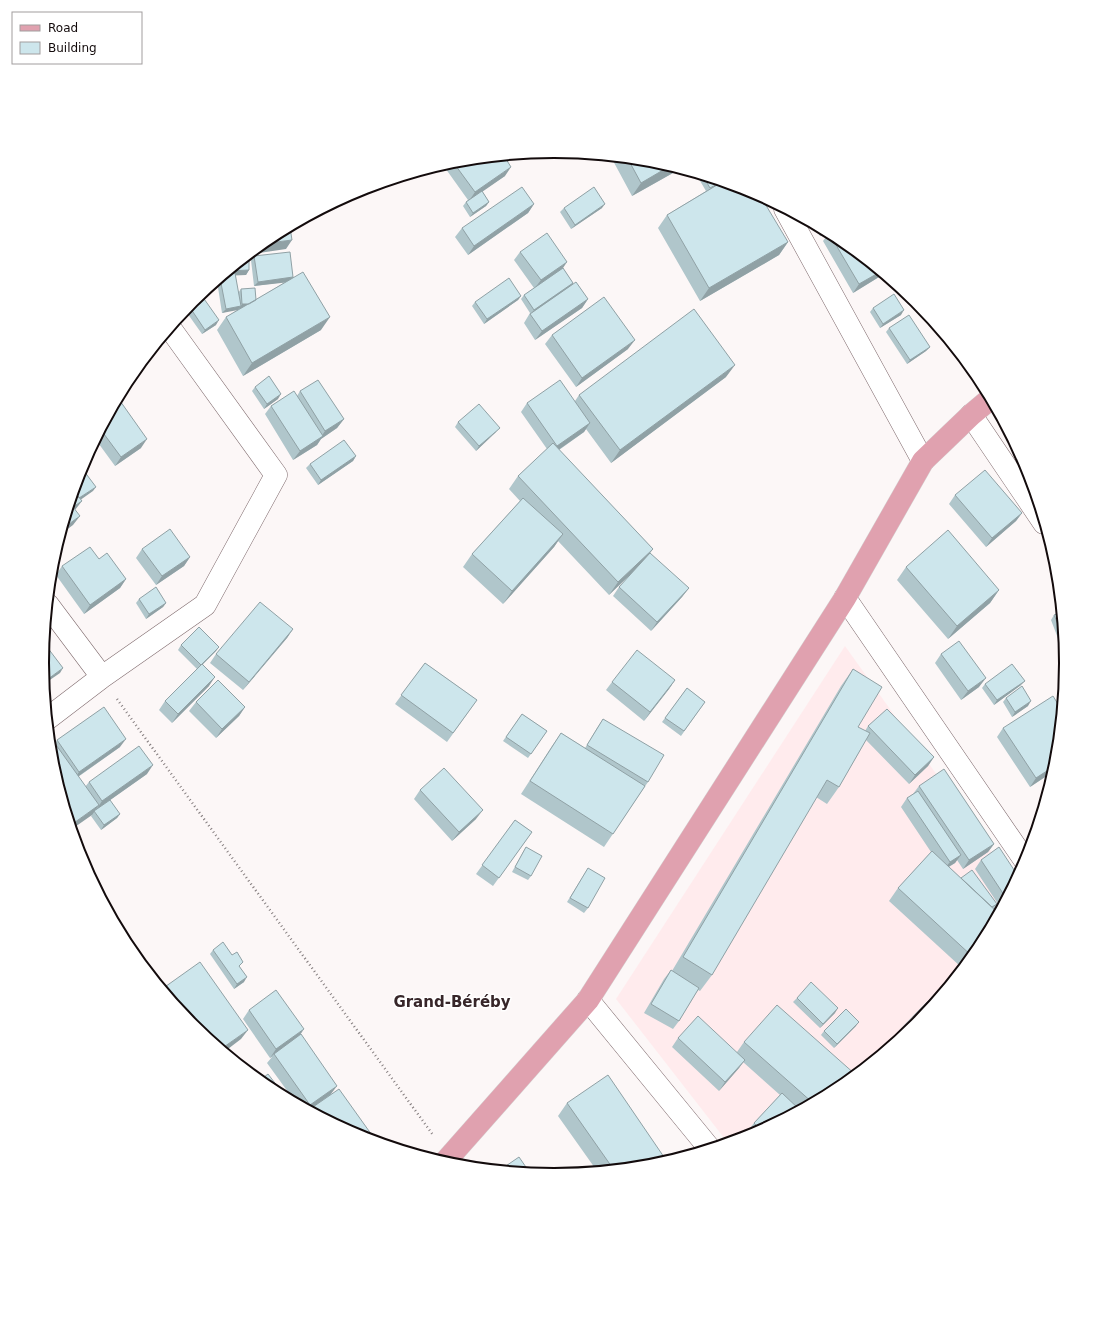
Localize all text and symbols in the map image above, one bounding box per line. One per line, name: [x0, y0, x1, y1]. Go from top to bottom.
legend: [12, 12, 142, 64]
text: Road: [48, 21, 78, 35]
text: Building: [48, 41, 97, 55]
district label: Grand-Béréby: [393, 993, 511, 1011]

